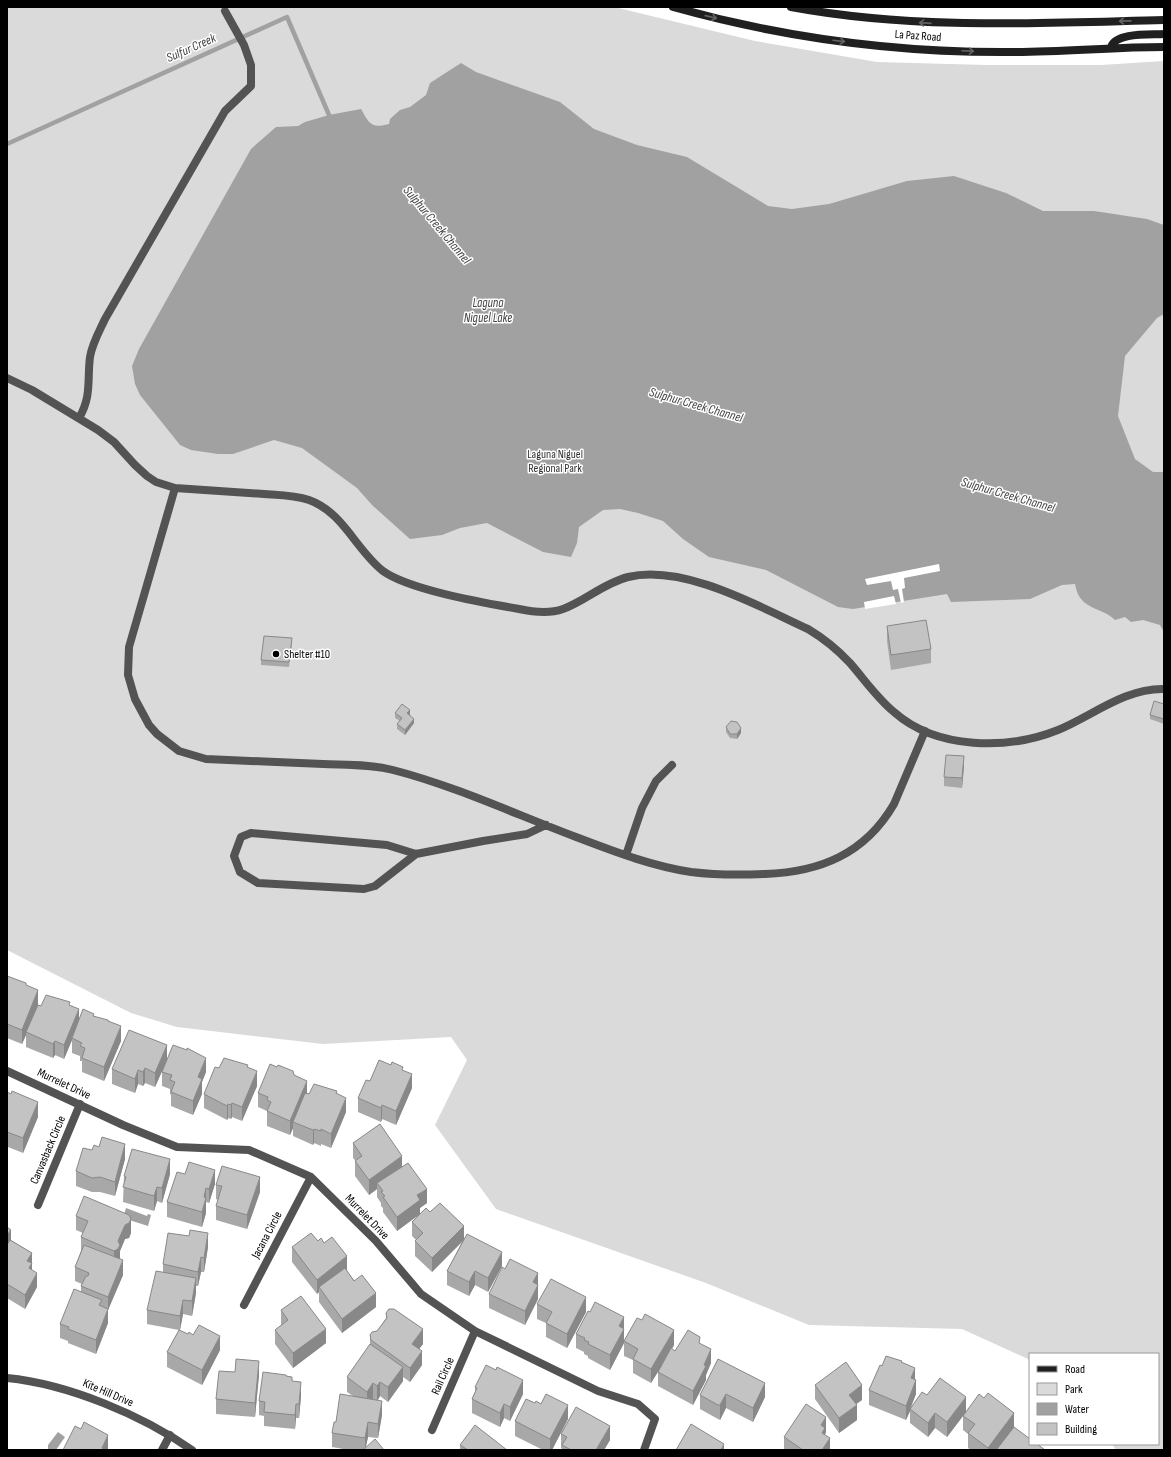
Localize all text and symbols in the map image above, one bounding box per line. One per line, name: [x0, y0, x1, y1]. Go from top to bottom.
one-way arrow: [704, 14, 717, 21]
one-way arrow: [1119, 17, 1132, 25]
one-way arrow: [919, 19, 932, 26]
street label: La Paz Road: [894, 27, 942, 45]
water label: Sulfur Creek: [164, 30, 219, 66]
one-way arrow: [832, 37, 845, 45]
one-way arrow: [961, 48, 974, 55]
water label: Sulphur Creek Channel: [400, 183, 475, 268]
water label: Laguna Niguel Lake: [464, 295, 512, 326]
water label: Sulphur Creek Channel: [647, 384, 745, 426]
park label: Laguna Niguel Regional Park: [527, 447, 583, 476]
water label: Sulphur Creek Channel: [959, 474, 1057, 516]
place label: Shelter #10: [284, 647, 330, 662]
marker: Shelter #10: [271, 649, 281, 659]
street label: Murrelet Drive: [35, 1065, 93, 1103]
street label: Canvasback Circle: [27, 1113, 69, 1186]
street label: Murrelet Drive: [342, 1191, 392, 1243]
street label: Jacana Circle: [248, 1209, 286, 1262]
legend: [1029, 1353, 1159, 1445]
street label: Rail Circle: [428, 1355, 458, 1397]
text: Road: [1065, 1362, 1085, 1377]
street label: Kite Hill Drive: [80, 1376, 136, 1410]
text: Park: [1065, 1382, 1083, 1397]
text: Water: [1065, 1402, 1089, 1417]
text: Building: [1065, 1422, 1097, 1437]

